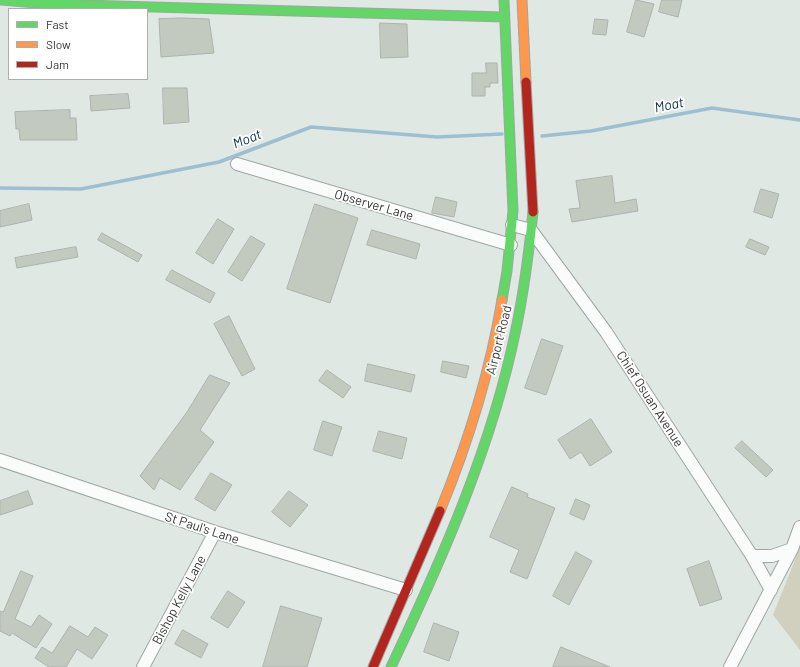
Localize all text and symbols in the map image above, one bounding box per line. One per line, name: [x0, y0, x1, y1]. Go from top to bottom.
legend: [8, 8, 148, 80]
text: Fast: [46, 17, 69, 31]
text: Slow: [46, 37, 71, 51]
text: Jam: [46, 57, 69, 71]
water label: Moat: [653, 94, 685, 116]
water label: Moat: [230, 126, 264, 152]
street label: Observer Lane: [333, 186, 415, 224]
street label: Airport Road: [483, 304, 515, 376]
street label: Chief Osuan Avenue: [613, 348, 687, 450]
street label: St Paul's Lane: [163, 509, 241, 547]
street label: Bishop Kelly Lane: [149, 553, 209, 647]

